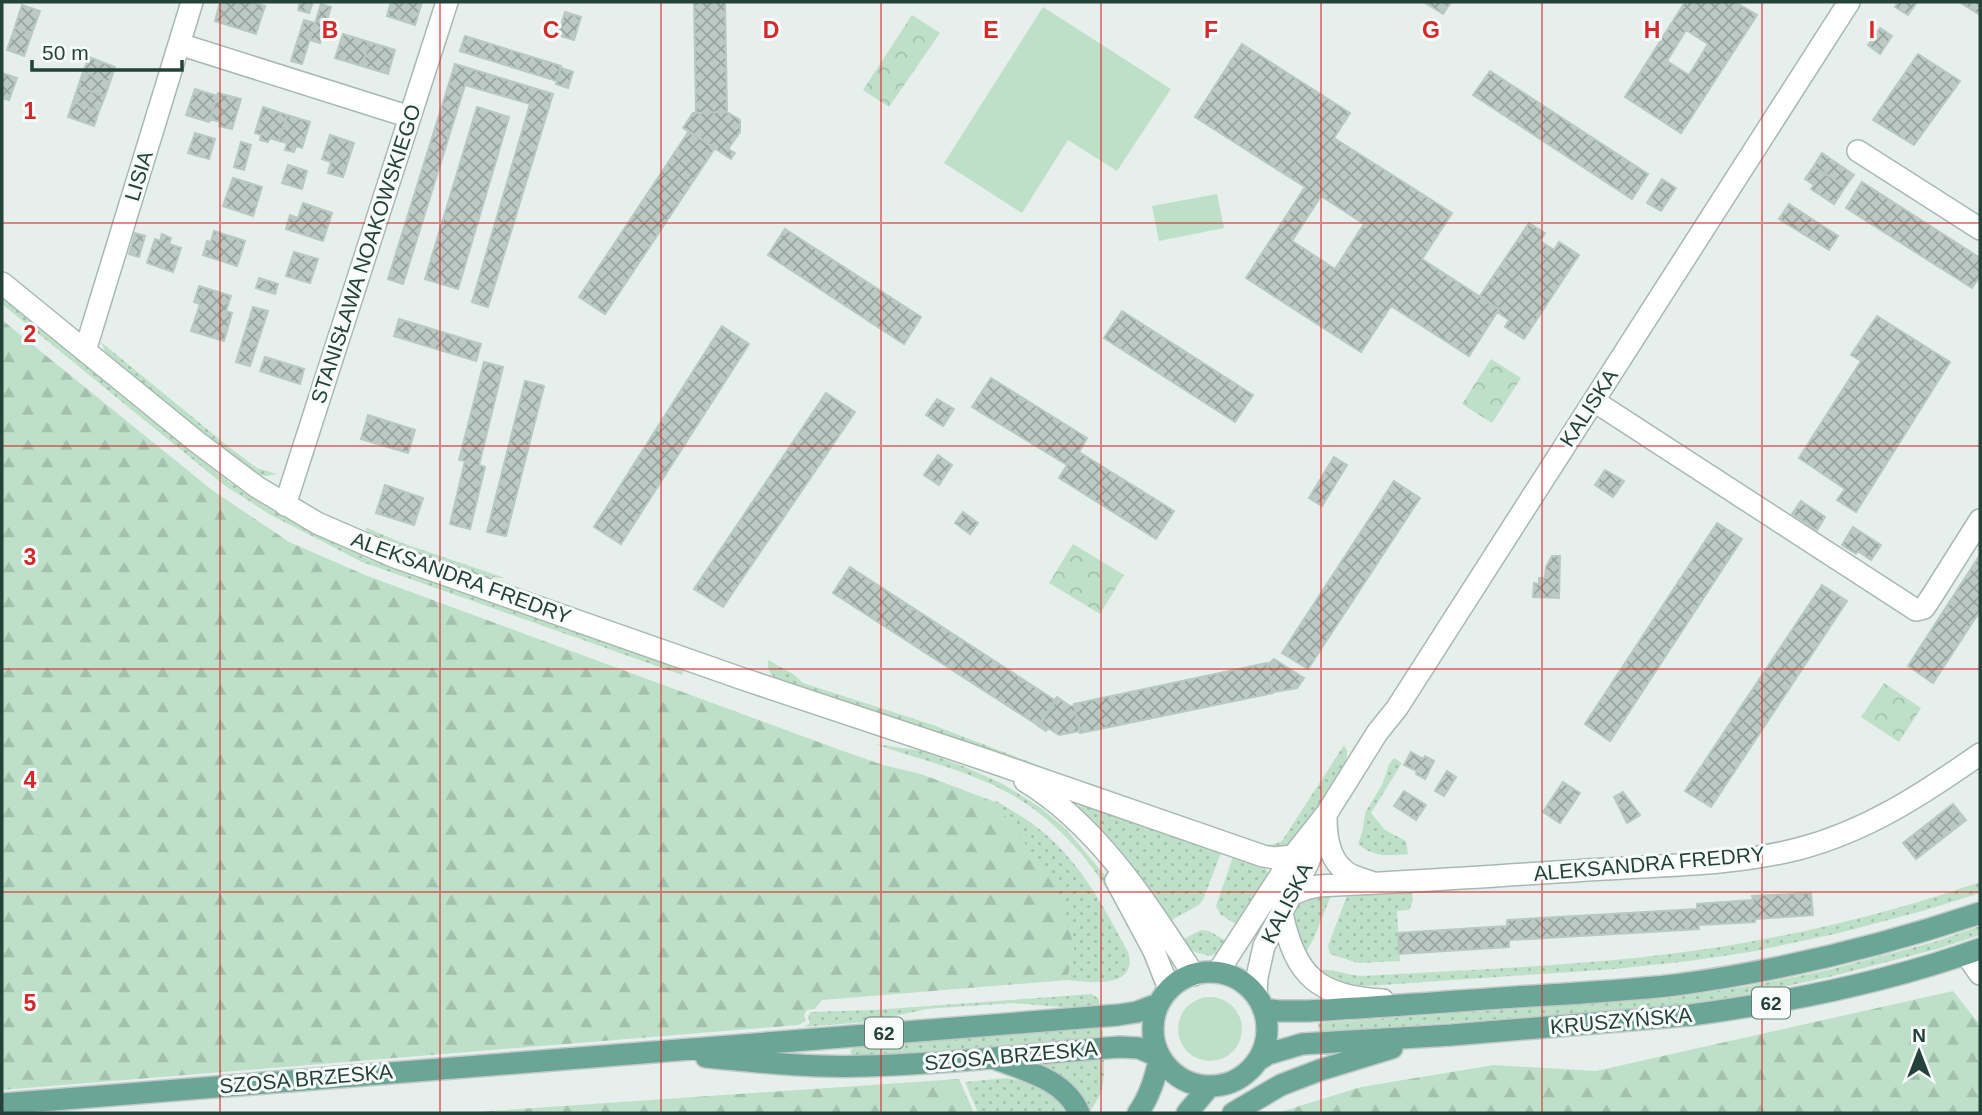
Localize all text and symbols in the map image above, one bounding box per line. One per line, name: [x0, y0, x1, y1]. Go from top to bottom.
text: B: [322, 17, 338, 43]
text: C: [543, 17, 559, 43]
text: D: [763, 17, 779, 43]
text: E: [983, 17, 999, 43]
text: F: [1204, 17, 1218, 43]
text: G: [1422, 17, 1440, 43]
text: H: [1644, 17, 1660, 43]
text: I: [1869, 17, 1875, 43]
scale bar: [32, 28, 182, 72]
text: 50 m: [42, 41, 89, 64]
text: 1: [24, 98, 37, 124]
street label: STANISŁAWA NOAKOWSKIEGO: [306, 101, 425, 406]
street label: LISIA: [120, 148, 157, 204]
text: 2: [24, 321, 36, 347]
street label: KALISKA: [1555, 365, 1622, 451]
street label: ALEKSANDRA FREDRY: [348, 527, 574, 628]
text: 3: [24, 544, 36, 570]
text: 4: [24, 767, 37, 793]
street label: ALEKSANDRA FREDRY: [1532, 842, 1765, 885]
street label: KALISKA: [1256, 859, 1317, 947]
road number: 62: [1752, 987, 1790, 1018]
text: 5: [24, 990, 37, 1016]
street label: KRUSZYŃSKA: [1549, 1003, 1693, 1038]
north arrow: [1884, 1017, 1954, 1087]
road number: 62: [865, 1018, 903, 1049]
text: N: [1912, 1025, 1926, 1046]
street label: SZOSA BRZESKA: [923, 1036, 1099, 1075]
street label: SZOSA BRZESKA: [218, 1059, 394, 1098]

